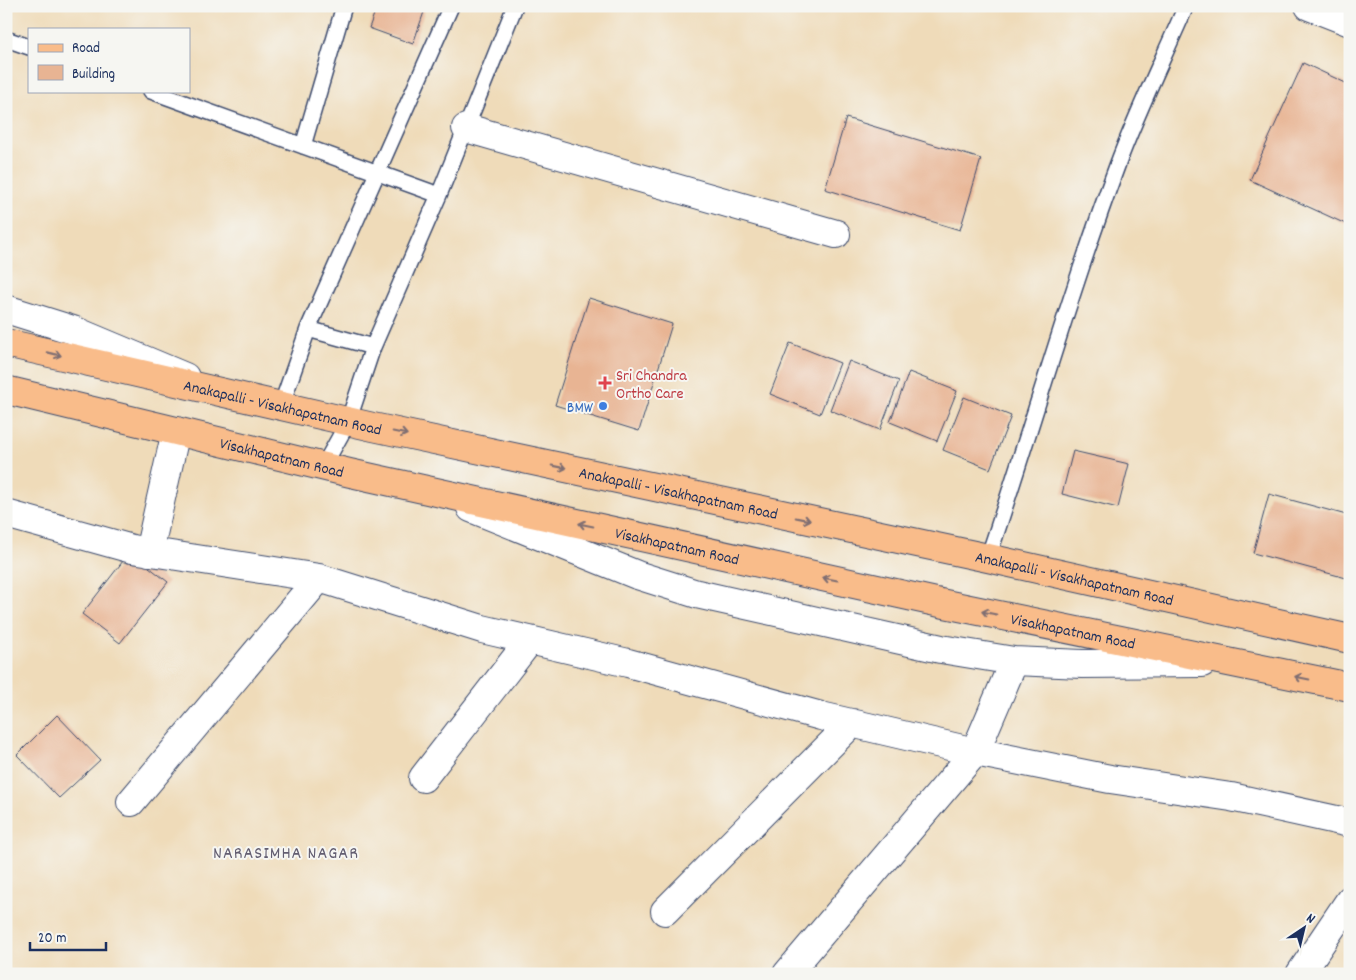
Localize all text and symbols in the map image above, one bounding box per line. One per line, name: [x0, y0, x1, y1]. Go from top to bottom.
legend: [28, 28, 190, 92]
text: Road: [72, 38, 100, 60]
text: Building: [72, 64, 115, 86]
one-way arrow: [45, 350, 61, 359]
place label: Sri Chandra Ortho Care: [616, 365, 687, 406]
street label: Anakapalli - Visakhapatnam Road: [181, 375, 384, 443]
marker: Sri Chandra Ortho Care: [598, 376, 612, 390]
place label: BMW: [567, 397, 594, 420]
marker: BMW: [597, 400, 609, 412]
one-way arrow: [391, 429, 407, 438]
street label: Visakhapatnam Road: [217, 433, 346, 485]
one-way arrow: [550, 462, 566, 472]
street label: Anakapalli - Visakhapatnam Road: [577, 462, 780, 527]
one-way arrow: [795, 514, 811, 524]
one-way arrow: [578, 520, 594, 529]
street label: Visakhapatnam Road: [612, 523, 741, 572]
street label: Anakapalli - Visakhapatnam Road: [973, 547, 1175, 613]
one-way arrow: [822, 574, 838, 583]
one-way arrow: [981, 608, 997, 617]
street label: Visakhapatnam Road: [1008, 609, 1137, 657]
one-way arrow: [1294, 672, 1310, 682]
district label: NARASIMHA NAGAR: [213, 842, 359, 867]
north arrow: [1278, 902, 1328, 952]
text: N: [1302, 909, 1319, 929]
scale bar: [30, 920, 106, 952]
text: 20 m: [38, 928, 66, 950]

